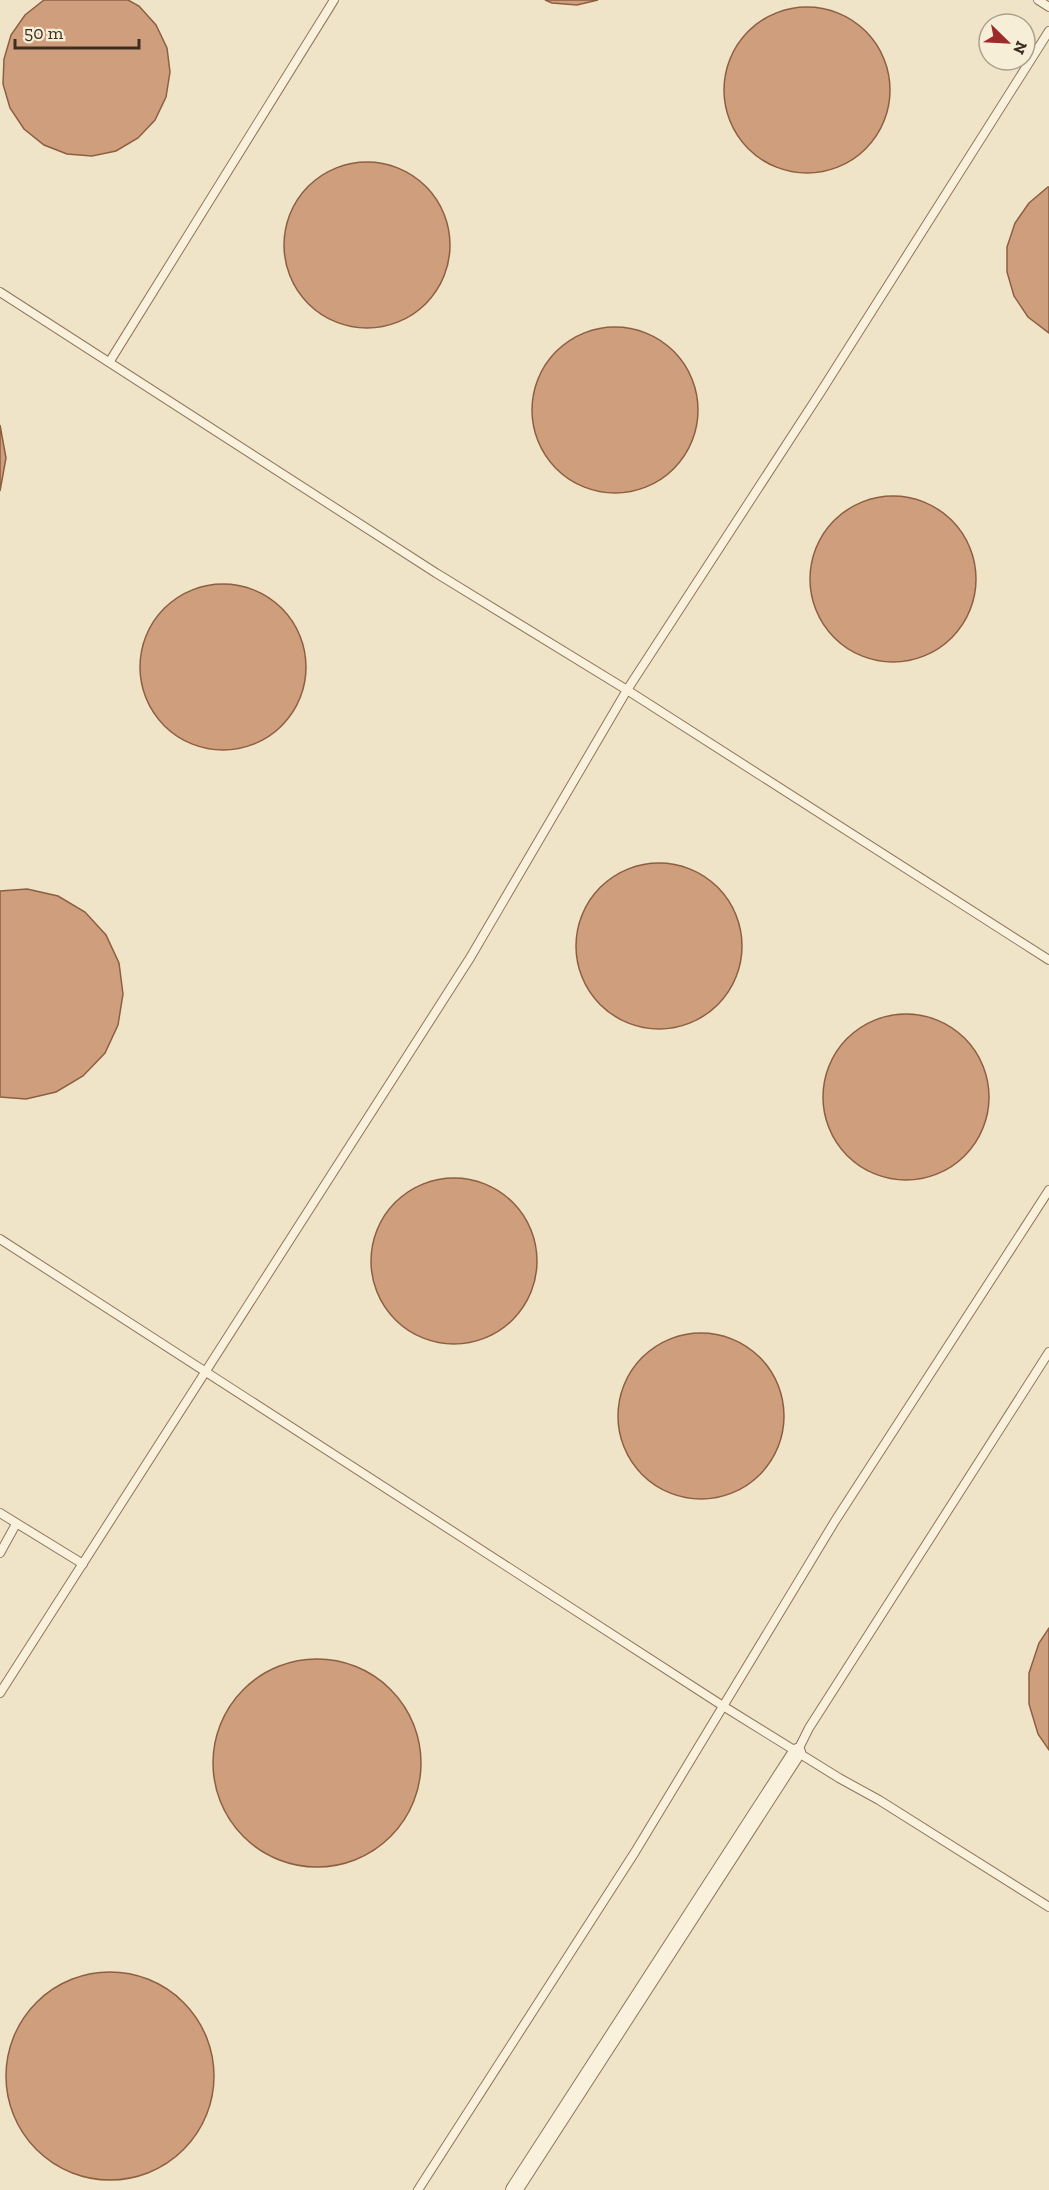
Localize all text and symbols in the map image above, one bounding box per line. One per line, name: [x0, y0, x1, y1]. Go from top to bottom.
scale bar: [15, 12, 140, 50]
north arrow: [977, 12, 1037, 72]
text: 50 m: [24, 22, 64, 44]
text: N: [1009, 38, 1031, 57]

